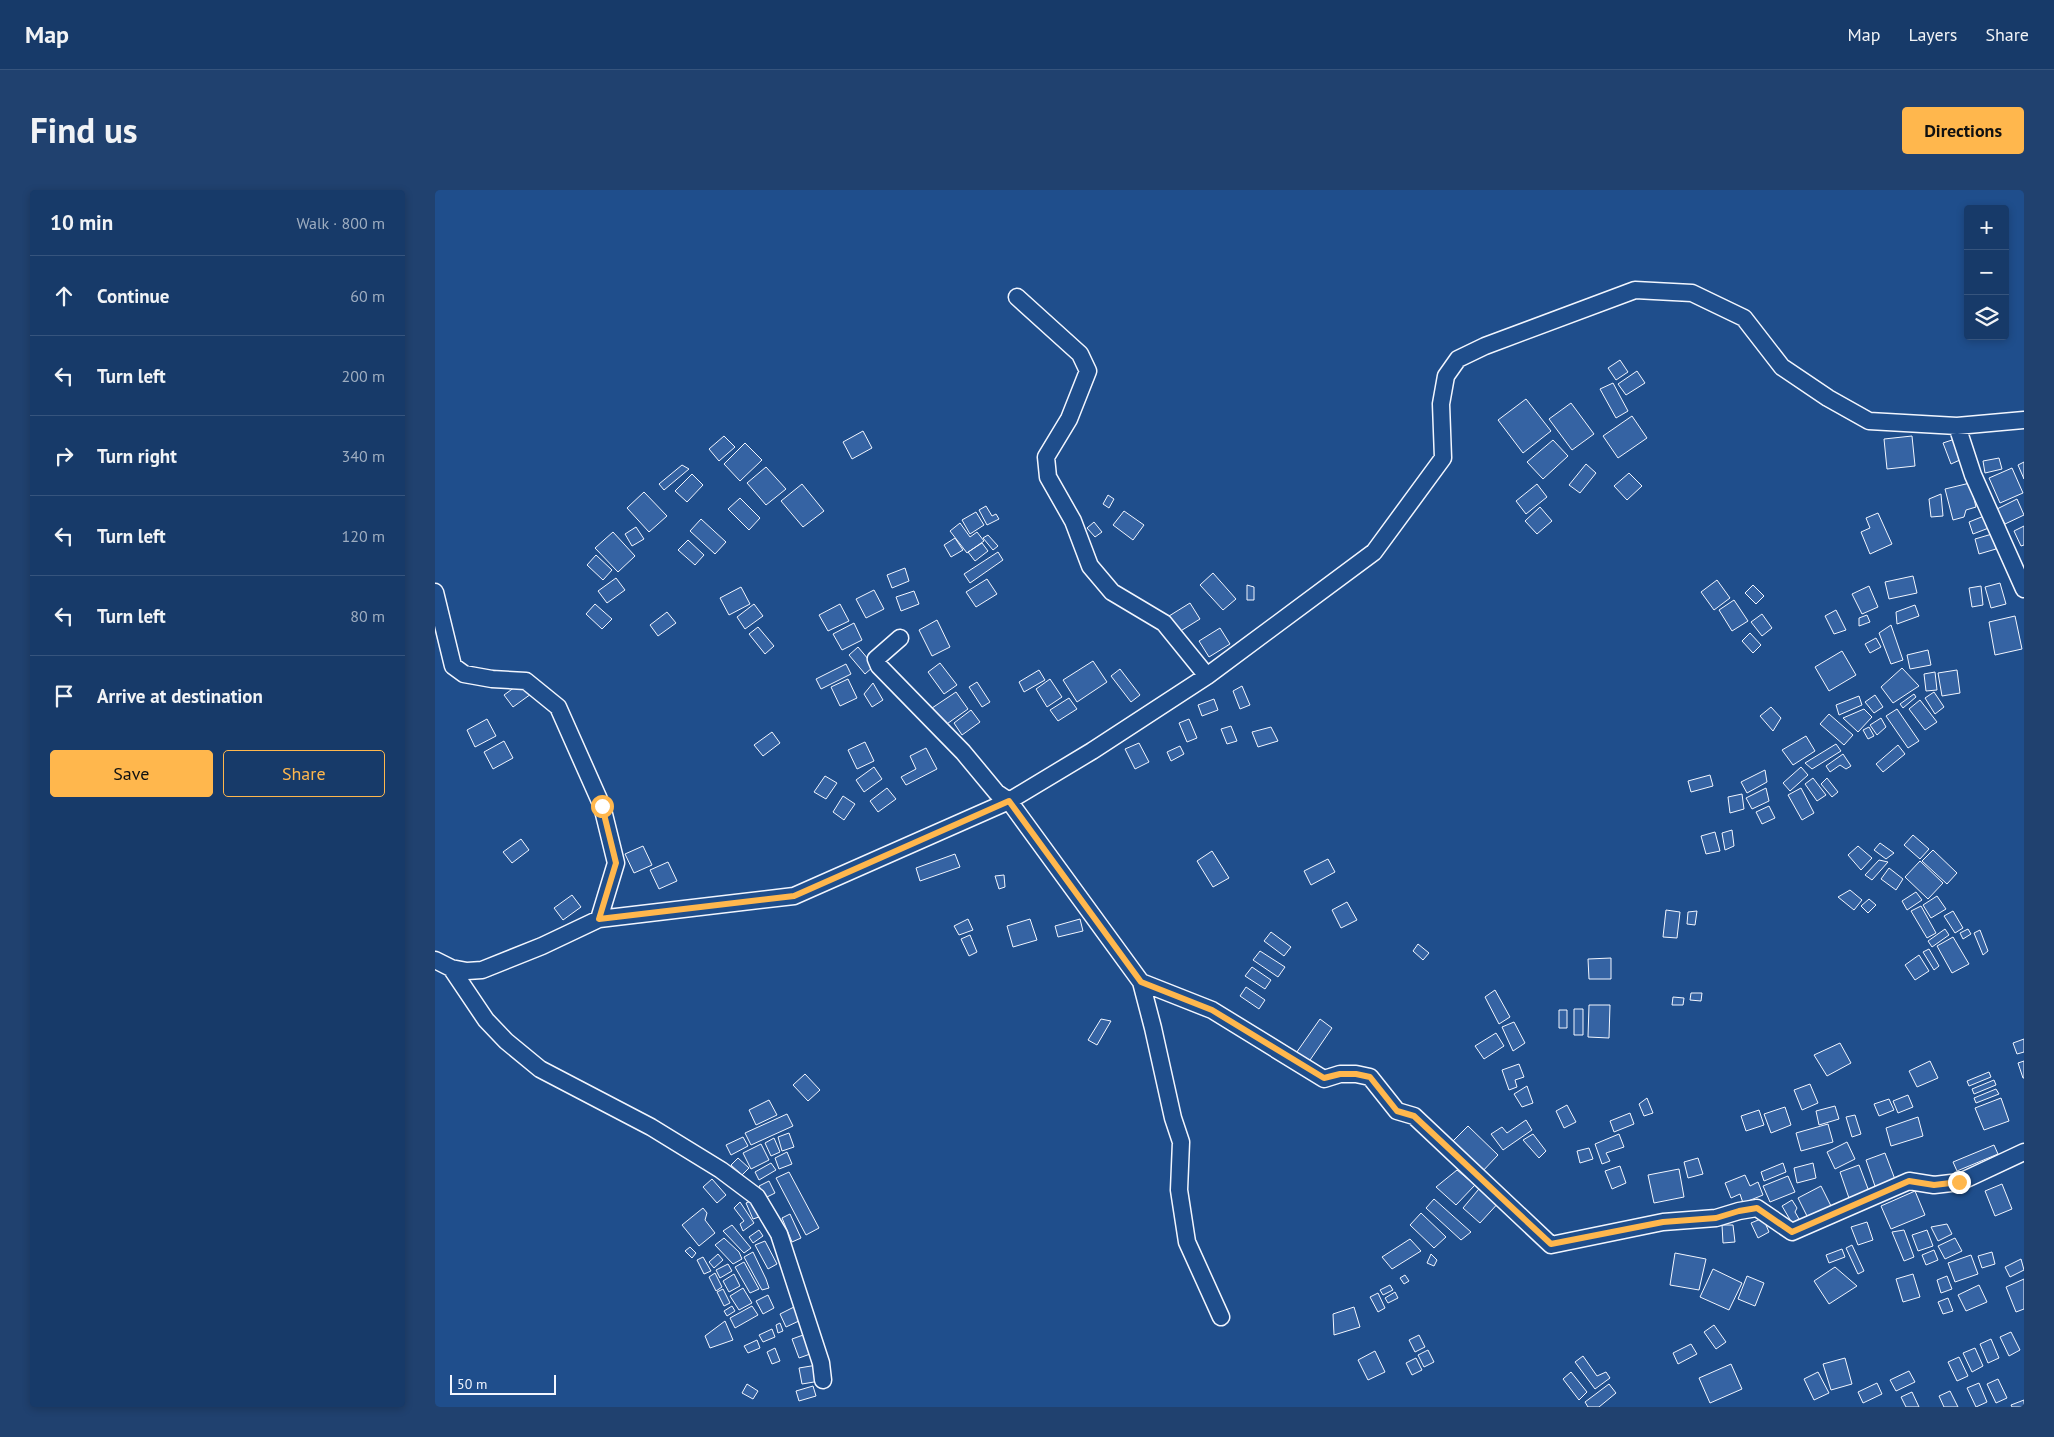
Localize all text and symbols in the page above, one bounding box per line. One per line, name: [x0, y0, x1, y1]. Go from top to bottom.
text: Map: [25, 19, 69, 50]
text: Map: [1848, 23, 1880, 46]
text: Layers: [1908, 23, 1957, 46]
text: Share: [1985, 23, 2029, 46]
text: Find us: [30, 107, 138, 153]
button: Directions: [1902, 107, 2024, 154]
map controls: [1964, 205, 2009, 340]
button: +: [1964, 205, 2009, 250]
text: 10 min: [50, 209, 113, 236]
text: Walk · 800 m: [296, 213, 385, 233]
button: −: [1964, 250, 2009, 295]
icon: ahead: [50, 282, 78, 310]
text: Continue: [97, 284, 169, 308]
text: 60 m: [350, 286, 385, 306]
button: layers: [1964, 295, 2009, 340]
icon: left: [50, 362, 78, 390]
text: Turn left: [97, 364, 166, 388]
text: 200 m: [342, 366, 385, 386]
icon: right: [50, 442, 78, 470]
text: Turn right: [97, 444, 177, 468]
text: 340 m: [342, 446, 385, 466]
icon: left: [50, 522, 78, 550]
text: Turn left: [97, 524, 166, 548]
text: 120 m: [342, 526, 385, 546]
icon: left: [50, 602, 78, 630]
text: Turn left: [97, 604, 166, 628]
text: 80 m: [350, 606, 385, 626]
icon: arrive: [50, 682, 78, 710]
text: Arrive at destination: [97, 684, 263, 708]
button: Save: [50, 750, 213, 797]
button: Share: [223, 750, 385, 797]
route start: [591, 795, 614, 818]
route end: [1948, 1171, 1971, 1194]
scale bar: [450, 1372, 556, 1395]
text: 50 m: [457, 1375, 487, 1393]

